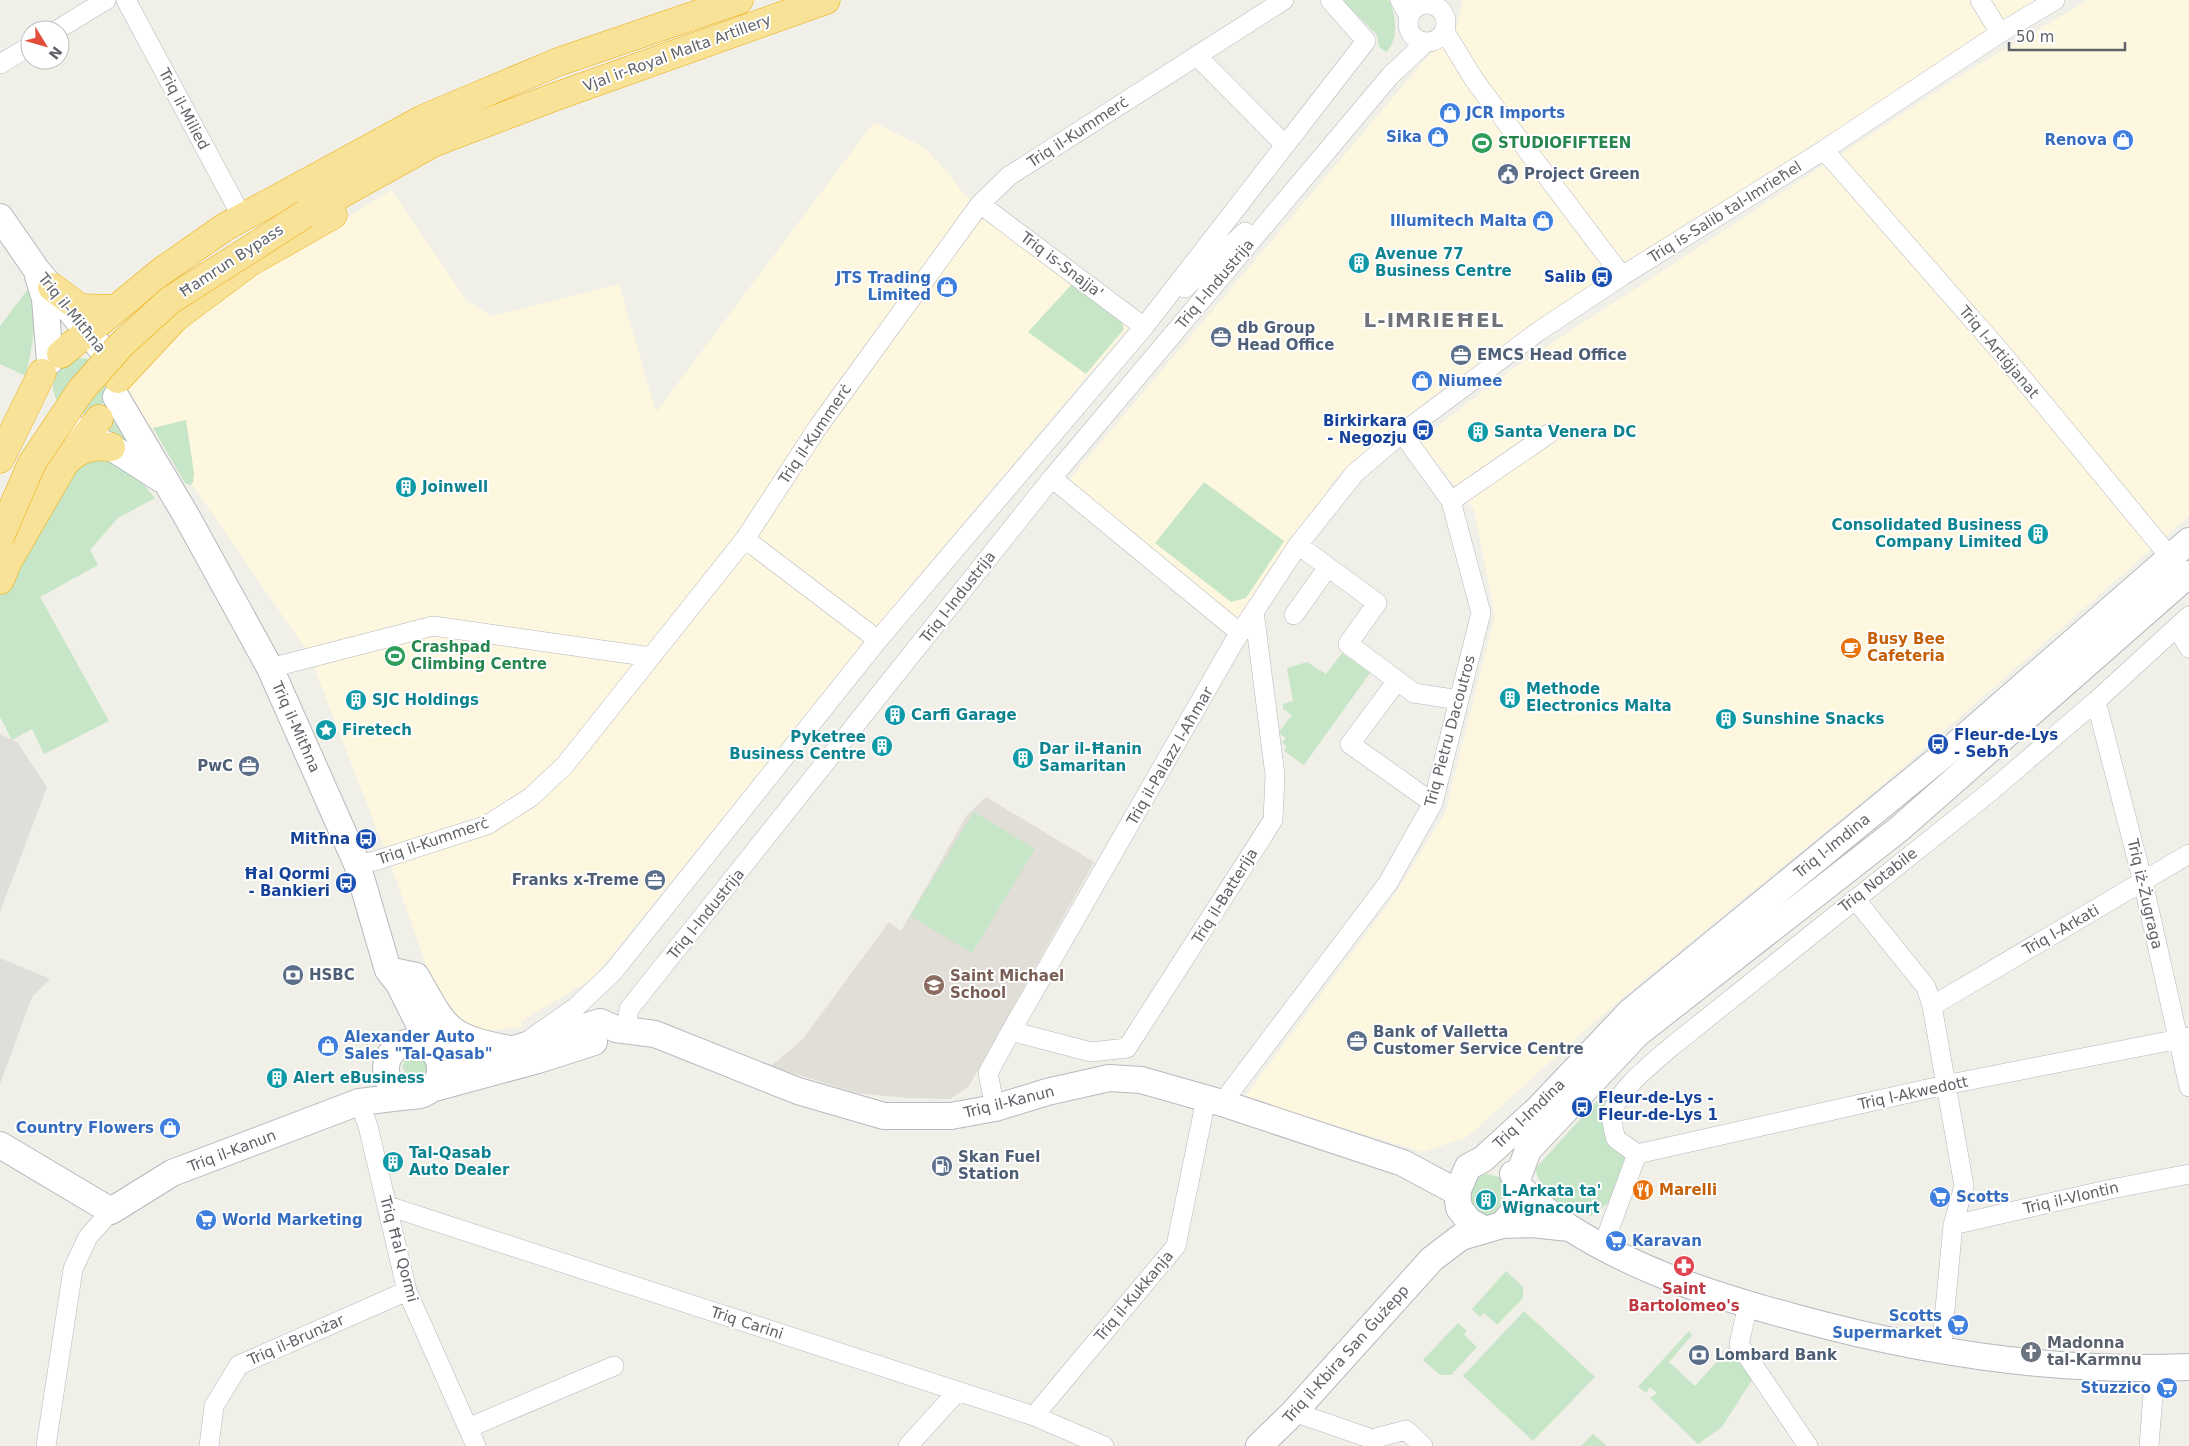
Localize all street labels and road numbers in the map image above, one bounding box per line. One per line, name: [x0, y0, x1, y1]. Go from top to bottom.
street label: Vjal ir-Royal Malta Artillery: [581, 11, 773, 95]
street label: Triq il-Milied: [155, 64, 213, 153]
street label: Triq il-Kummerċ: [1023, 93, 1132, 172]
street label: Triq is-Salib tal-Imrieħel: [1644, 157, 1805, 267]
street label: Ħamrun Bypass: [175, 220, 287, 302]
street label: Triq is-Snajja': [1016, 227, 1107, 302]
street label: Triq l-Industrija: [1172, 236, 1258, 333]
street label: Triq il-Mitħna: [34, 269, 110, 357]
street label: Triq l-Artiġjanat: [1955, 301, 2043, 402]
street label: Triq il-Kummerċ: [774, 381, 855, 488]
street label: Triq l-Industrija: [916, 548, 999, 647]
street label: Triq Pietru Dacoutros: [1421, 653, 1479, 810]
street label: Triq il-Mitħna: [268, 678, 324, 775]
street label: Triq il-Palazz l-Aħmar: [1123, 683, 1217, 829]
street label: Triq l-Imdina: [1790, 810, 1874, 883]
street label: Triq il-Kummerċ: [374, 813, 491, 869]
street label: Triq iż-Żugraga: [2123, 836, 2167, 951]
street label: Triq Notabile: [1835, 844, 1921, 917]
street label: Triq il-Batterija: [1188, 845, 1262, 948]
street label: Triq l-Industrija: [663, 865, 748, 964]
street label: Triq l-Arkati: [2019, 901, 2102, 960]
street label: Triq l-Akwedott: [1855, 1073, 1970, 1114]
street label: Triq l-Imdina: [1489, 1075, 1569, 1153]
street label: Triq il-Kanun: [961, 1082, 1056, 1122]
street label: Triq il-Kanun: [185, 1126, 278, 1176]
street label: Triq il-Vlontin: [2021, 1178, 2120, 1218]
street label: Triq Ħal Qormi: [376, 1193, 422, 1304]
street label: Triq il-Kukkanja: [1090, 1247, 1177, 1346]
street label: Triq il-Kbira San Ġużepp: [1278, 1281, 1413, 1427]
street label: Triq Carini: [707, 1303, 786, 1343]
street label: Triq il-Brunżar: [244, 1310, 348, 1370]

